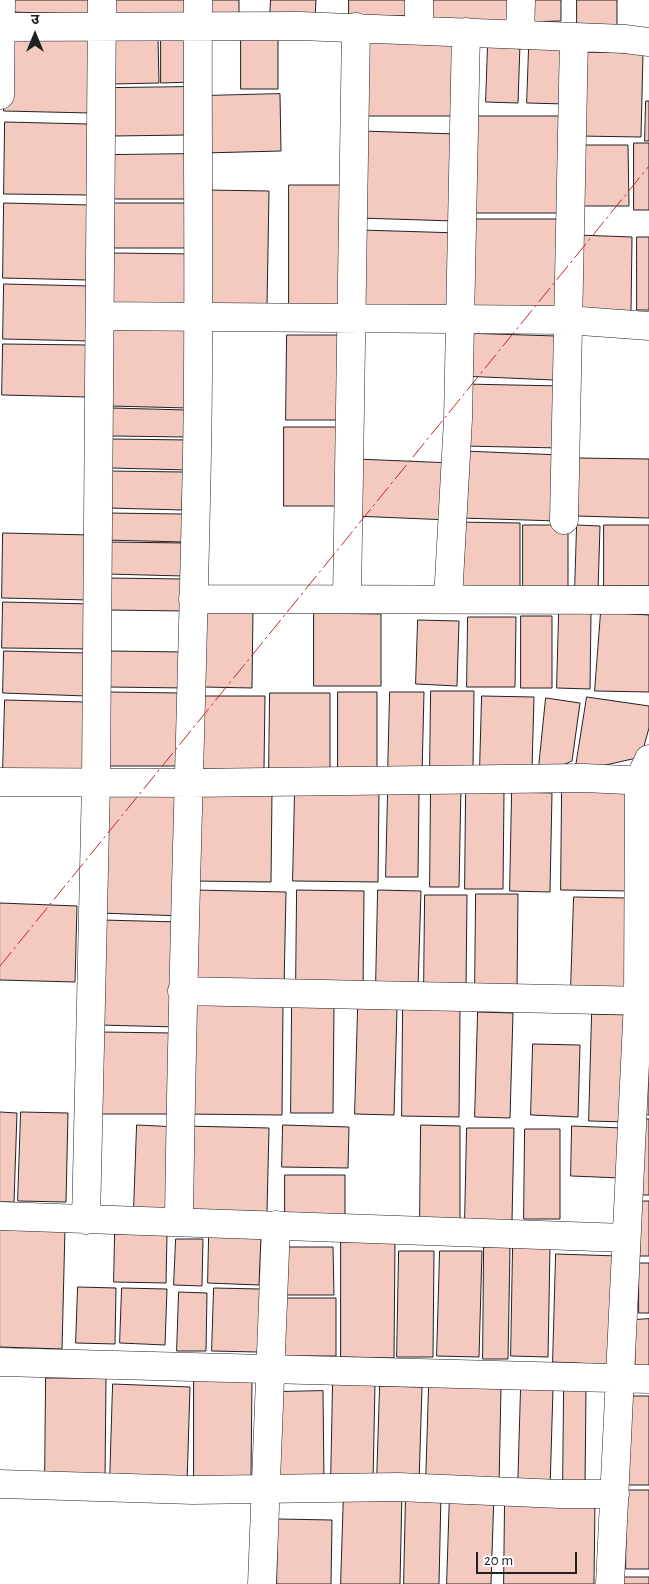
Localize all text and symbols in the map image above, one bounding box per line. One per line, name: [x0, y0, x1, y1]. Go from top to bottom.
north arrow: [10, 10, 60, 60]
text: उ: [31, 13, 39, 27]
scale bar: [479, 1542, 580, 1574]
text: 20 m: [484, 1553, 513, 1568]

